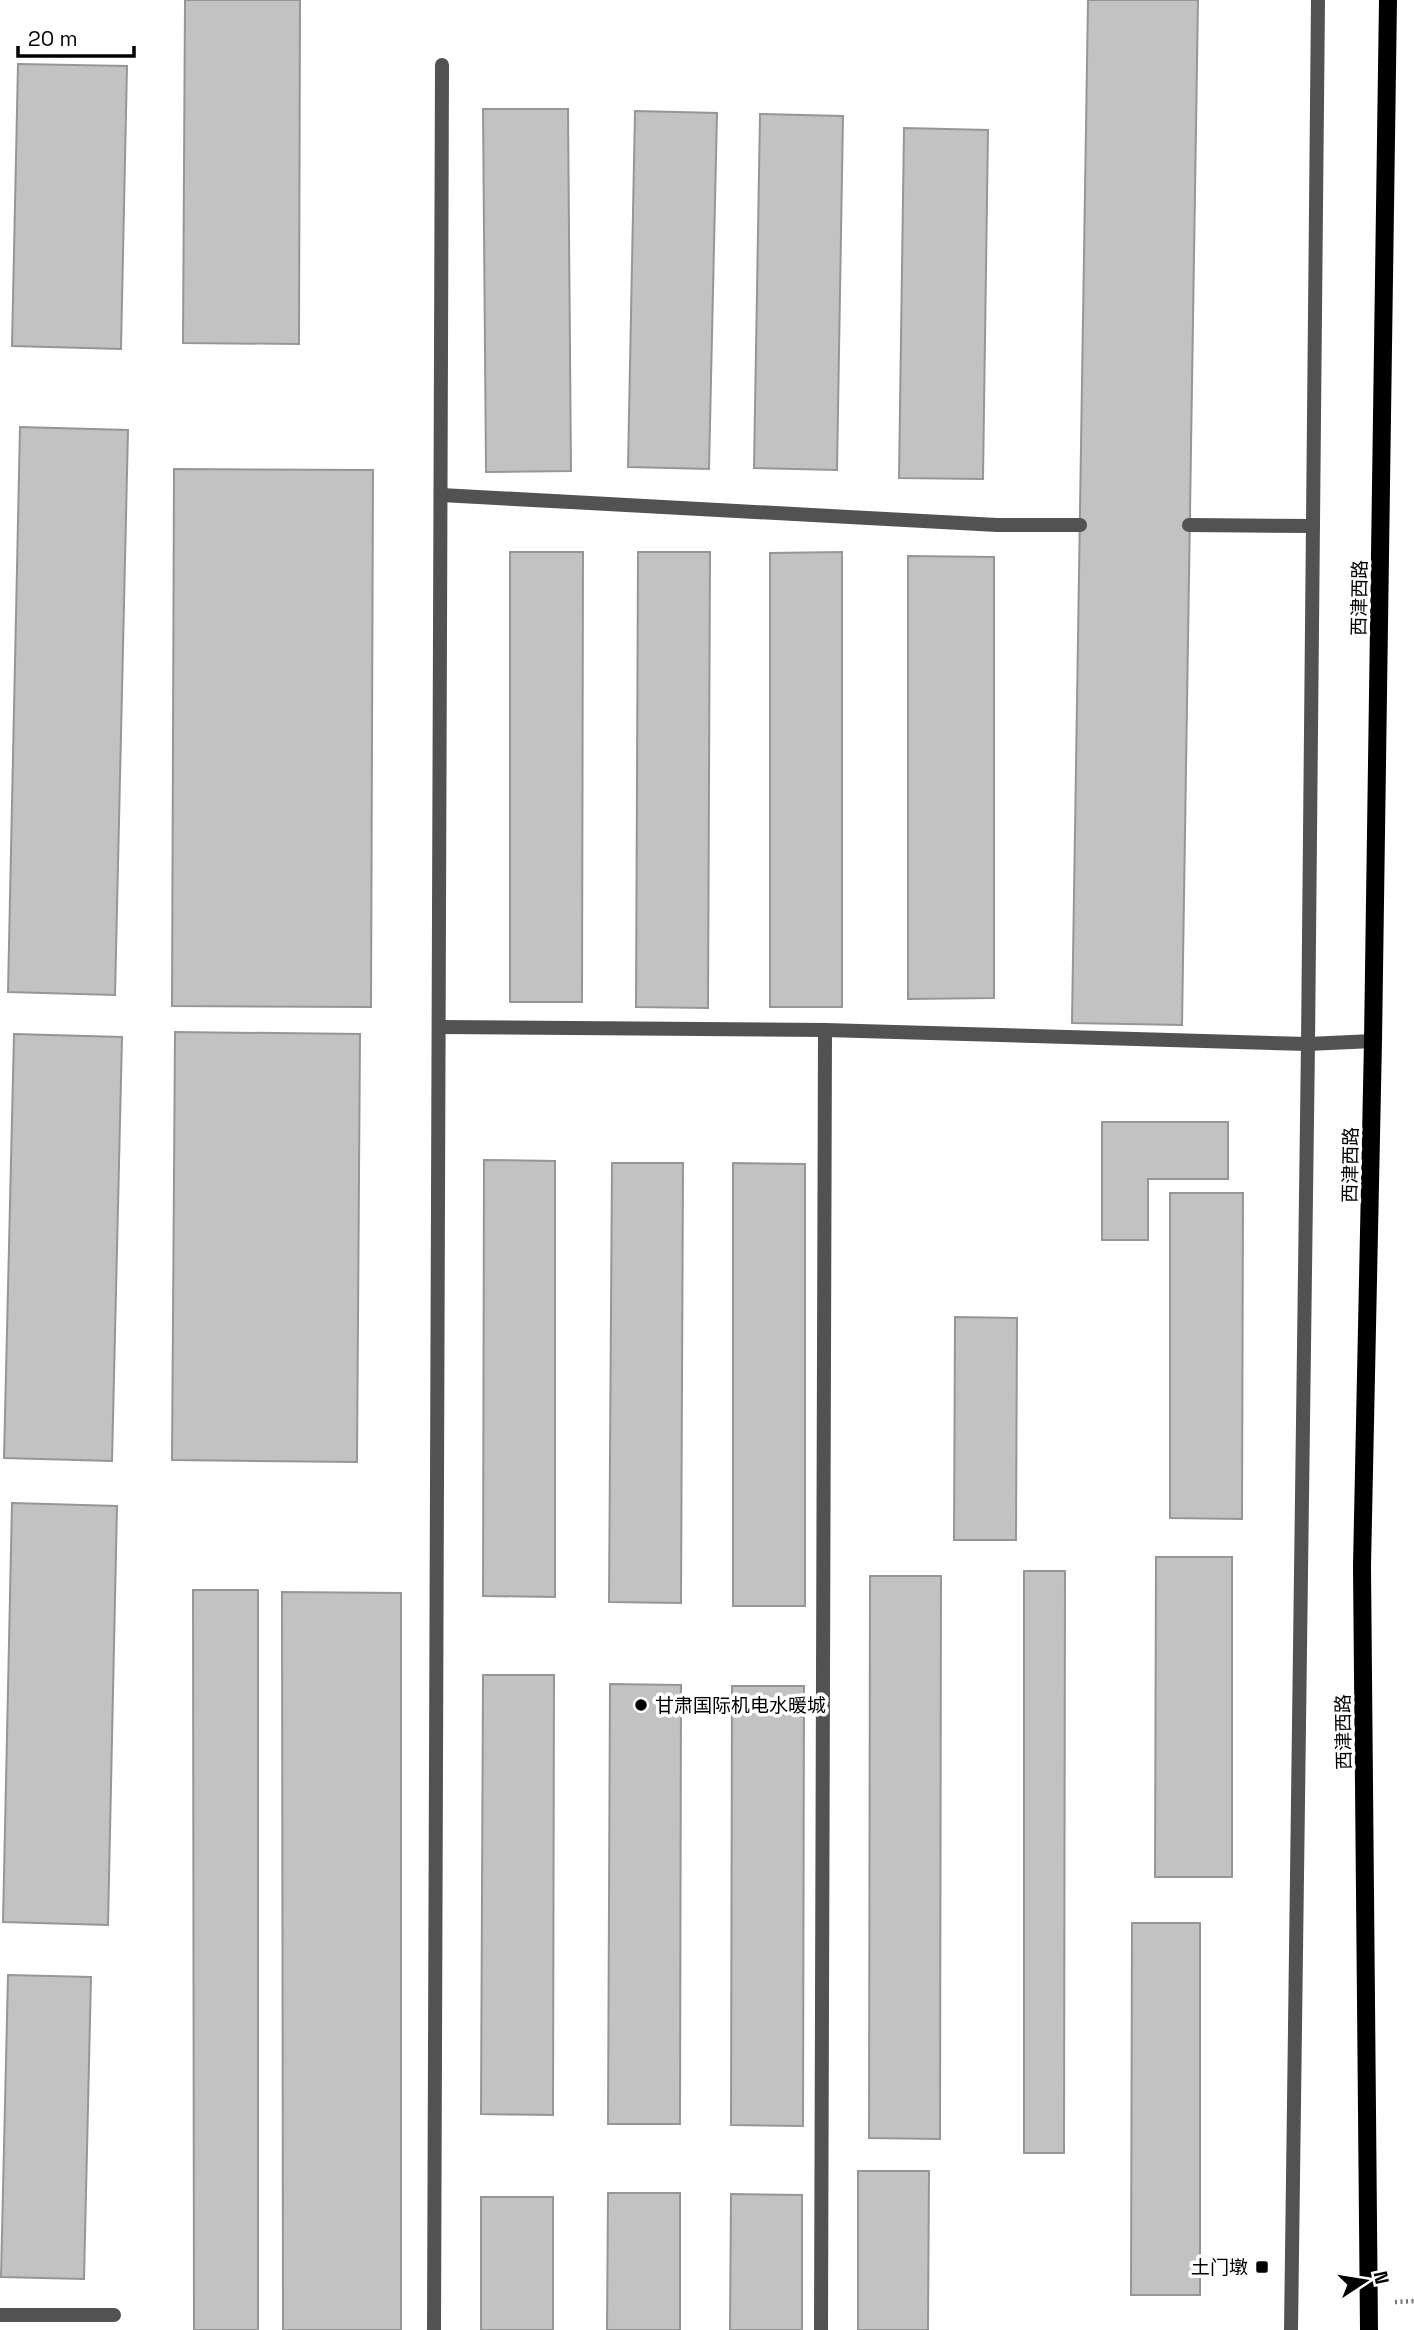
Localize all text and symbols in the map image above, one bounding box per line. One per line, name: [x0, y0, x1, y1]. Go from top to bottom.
scale bar: [18, 14, 133, 58]
text: 20 m: [28, 25, 78, 52]
street label: 西津西路: [1346, 560, 1373, 636]
street label: 西津西路: [1337, 1127, 1364, 1203]
place label: 甘肃国际机电水暖城: [655, 1693, 826, 1718]
street label: 西津西路: [1330, 1694, 1357, 1770]
marker: 甘肃国际机电水暖城: [633, 1697, 649, 1713]
north arrow: [1330, 2246, 1400, 2316]
place label: 土门墩: [1191, 2255, 1248, 2280]
marker: 土门墩: [1254, 2259, 1270, 2275]
text: N: [1368, 2269, 1395, 2286]

